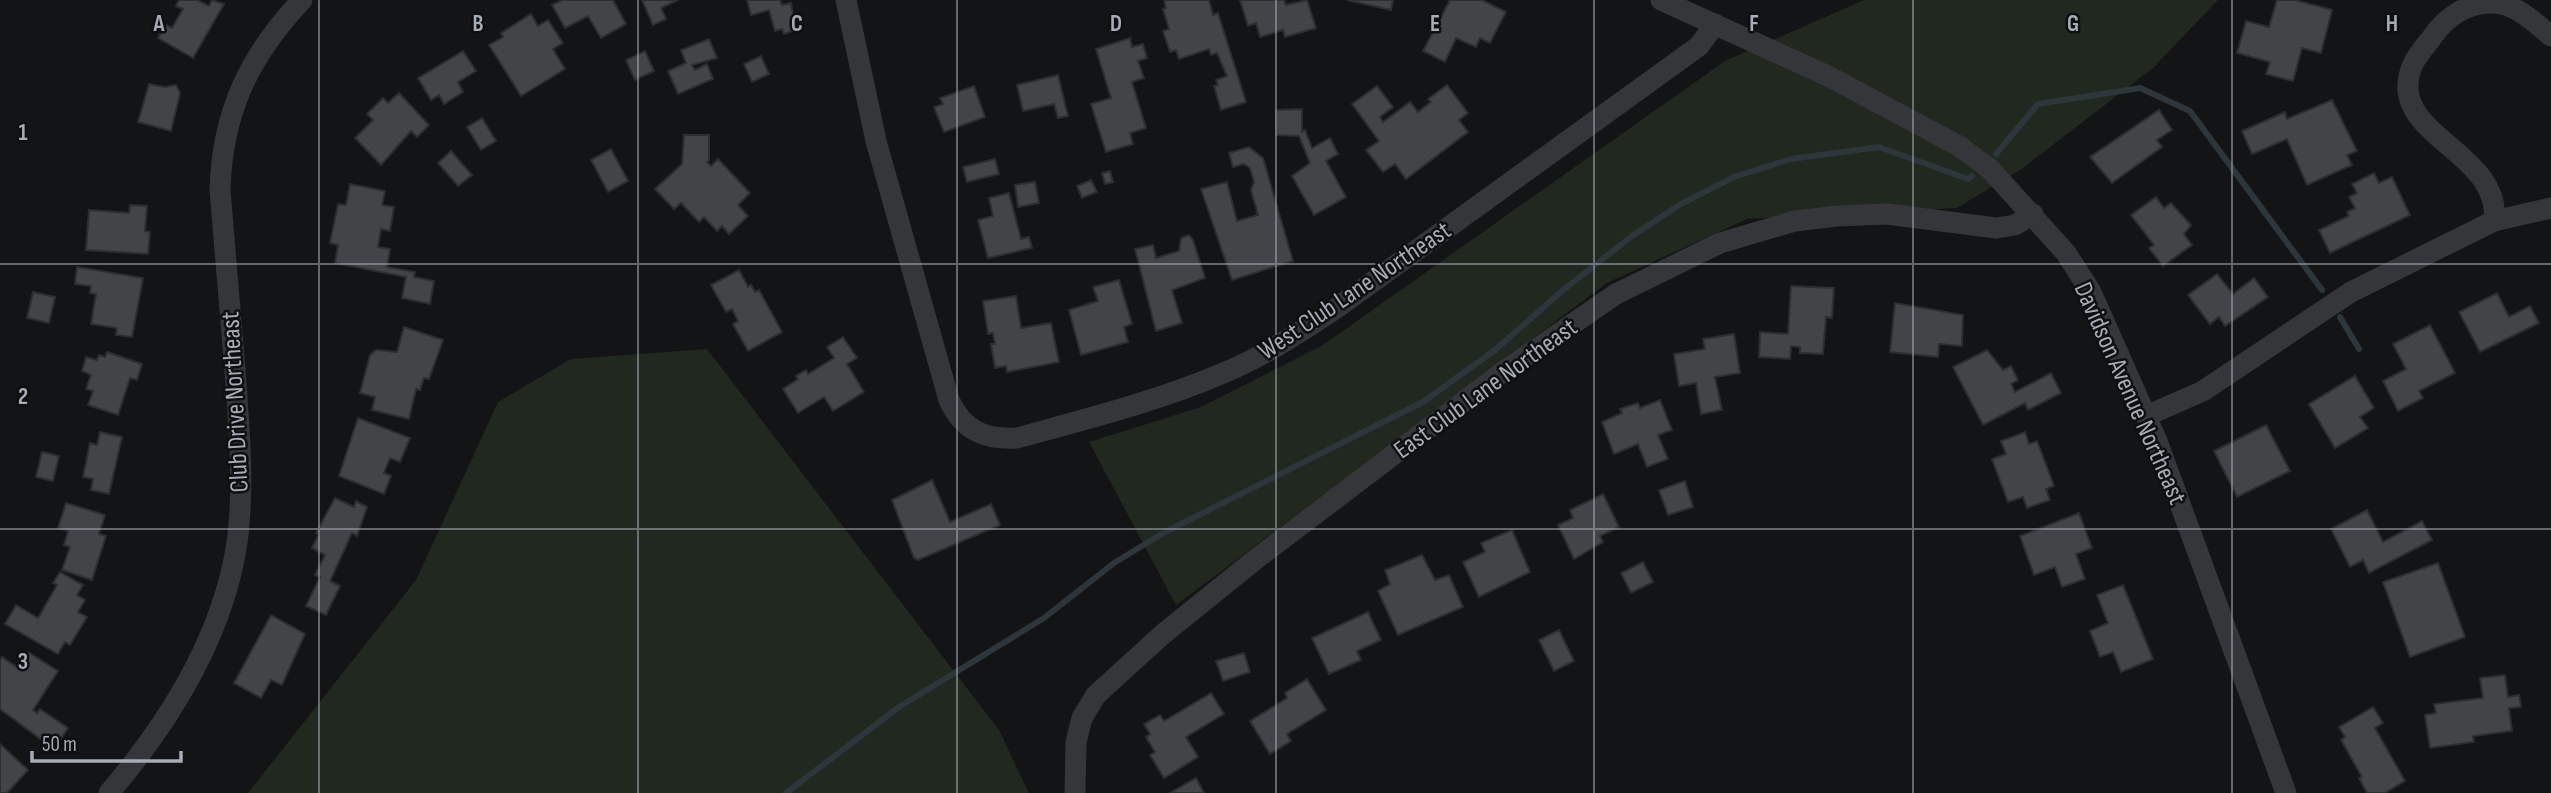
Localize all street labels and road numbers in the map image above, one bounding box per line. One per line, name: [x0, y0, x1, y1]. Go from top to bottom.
street label: West Club Lane Northeast: [1253, 215, 1457, 367]
street label: Davidson Avenue Northeast: [2067, 278, 2193, 510]
street label: Club Drive Northeast: [215, 310, 256, 493]
street label: East Club Lane Northeast: [1388, 312, 1584, 466]

